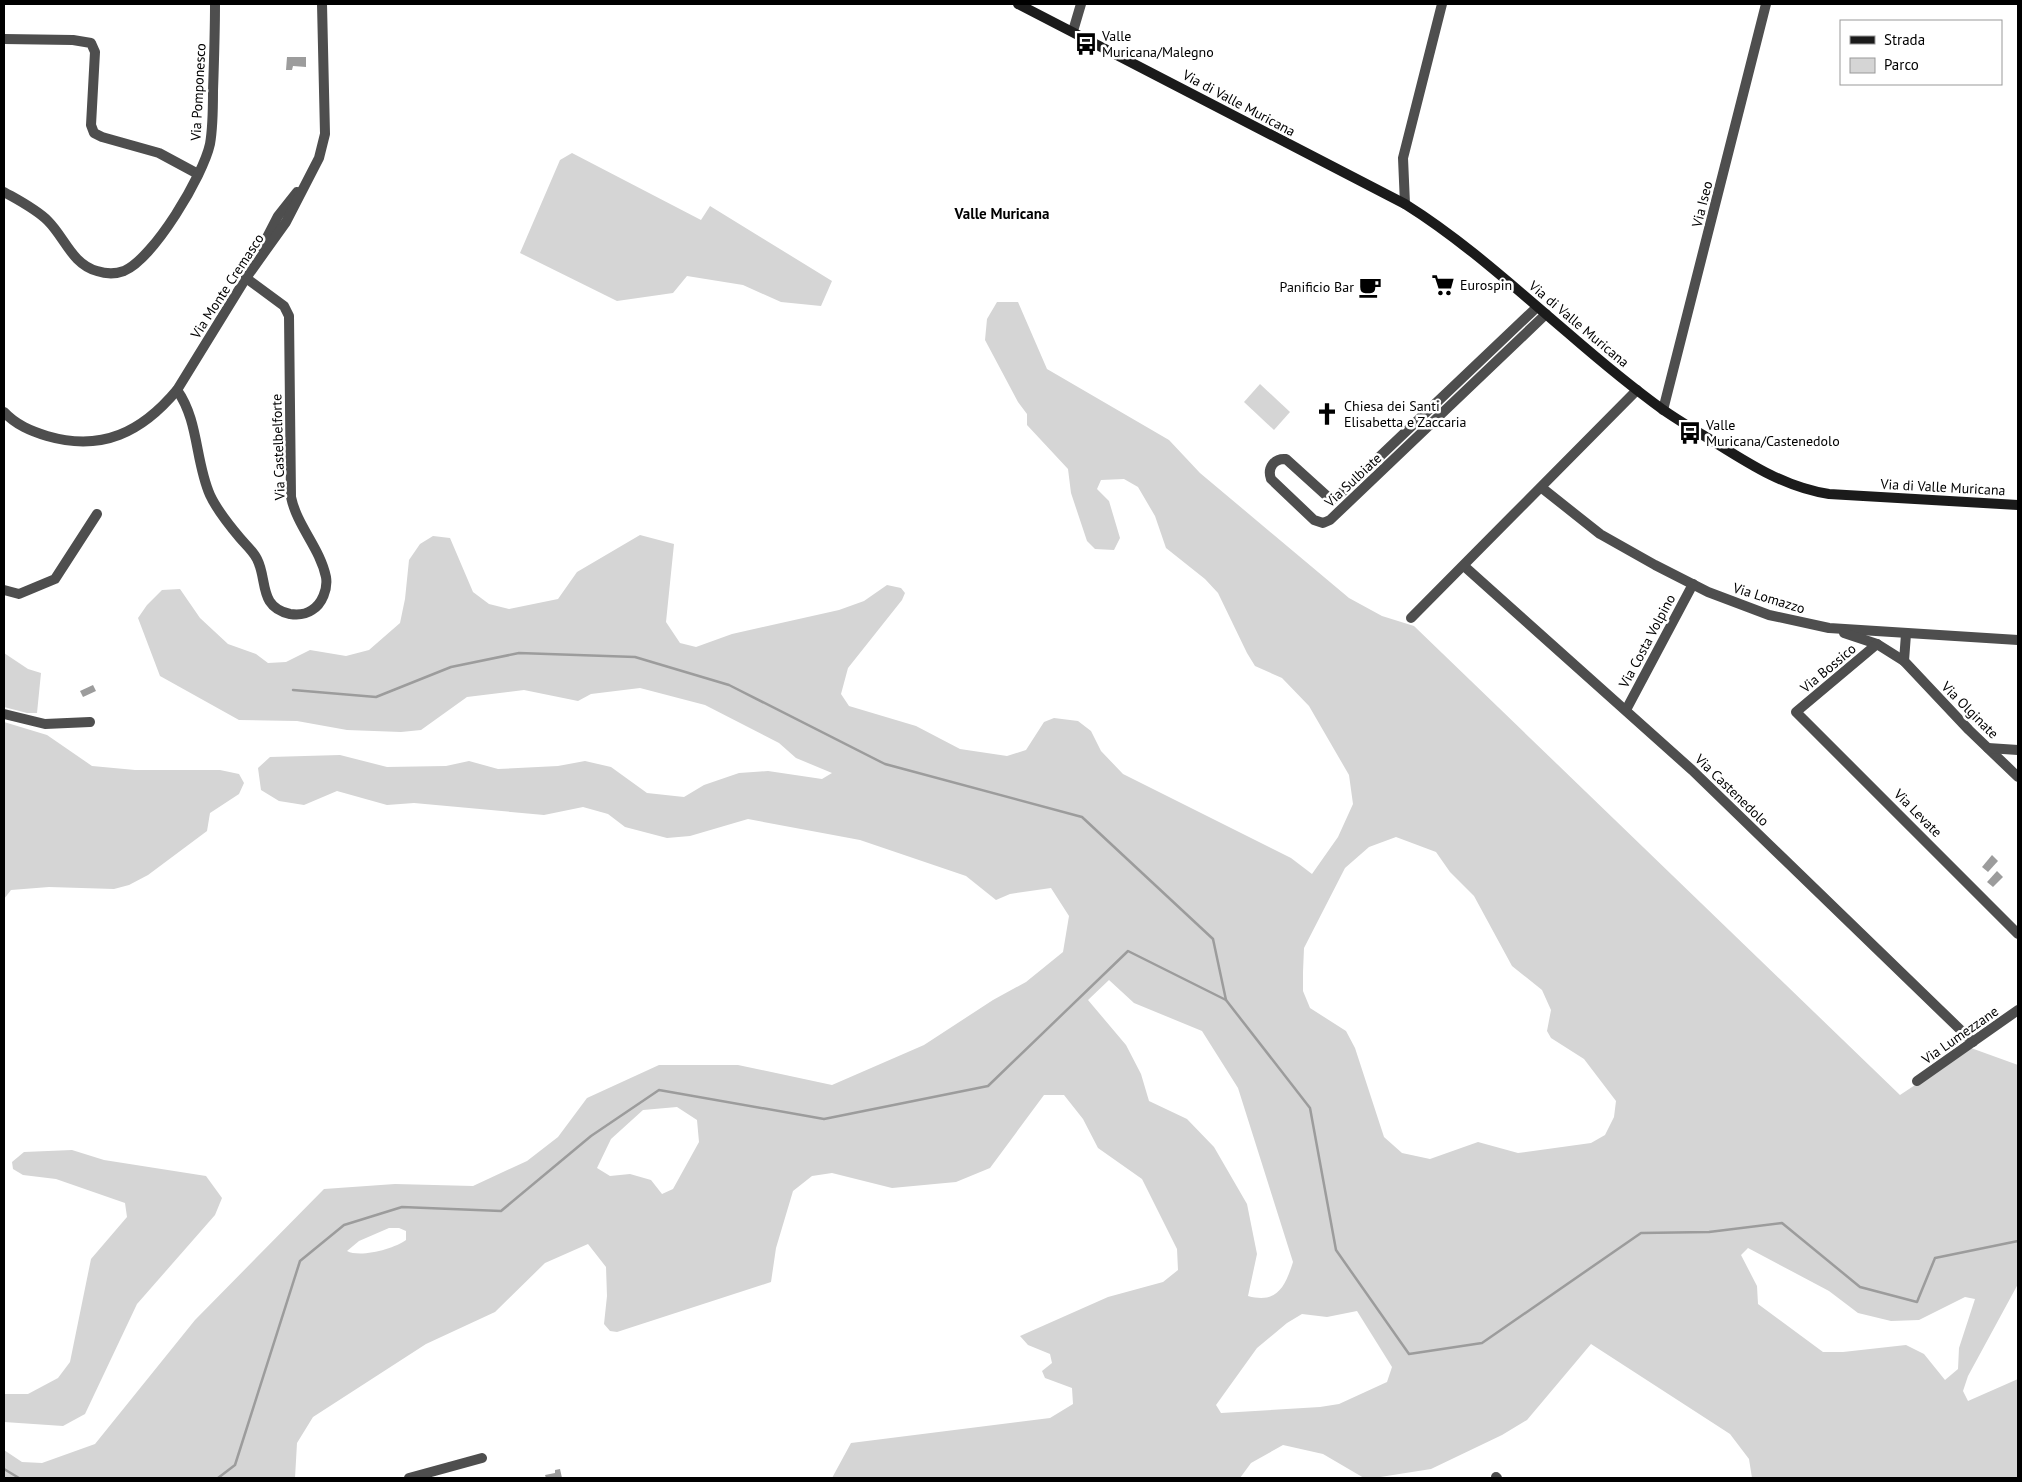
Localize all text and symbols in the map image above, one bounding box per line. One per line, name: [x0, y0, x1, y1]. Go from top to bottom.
legend: [1840, 20, 2002, 85]
place label: Valle Muricana/Malegno: [1101, 27, 1214, 61]
text: Strada: [1884, 30, 1925, 49]
bus stop icon: Valle Muricana/Malegno: [1073, 31, 1099, 57]
street label: Via Pomponesco: [186, 43, 210, 142]
text: Parco: [1884, 55, 1919, 74]
street label: Via di Valle Muricana: [1179, 65, 1299, 140]
street label: Via Iseo: [1687, 179, 1716, 230]
district label: Valle Muricana: [954, 204, 1049, 223]
street label: Via Monte Cremasco: [186, 230, 268, 343]
supermarket icon: Eurospin: [1430, 272, 1456, 298]
cafe icon: Panificio Bar: [1357, 274, 1383, 300]
place label: Eurospin: [1460, 276, 1512, 294]
street label: Via di Valle Muricana: [1524, 276, 1633, 371]
place label: Panificio Bar: [1280, 278, 1354, 296]
street label: Via Castelbelforte: [267, 394, 289, 501]
place label: Chiesa dei Santi Elisabetta e Zaccaria: [1344, 397, 1467, 431]
church icon: Chiesa dei Santi Elisabetta e Zaccaria: [1314, 401, 1340, 427]
place label: Valle Muricana/Castenedolo: [1705, 416, 1840, 450]
bus stop icon: Valle Muricana/Castenedolo: [1677, 420, 1703, 446]
street label: Via Sulbiate: [1320, 449, 1385, 512]
street label: Via di Valle Muricana: [1879, 475, 2006, 499]
street label: Via Lomazzo: [1730, 578, 1807, 617]
street label: Via Costa Volpino: [1614, 591, 1679, 692]
street label: Via Bossico: [1796, 640, 1859, 697]
street label: Via Olginate: [1937, 677, 2002, 742]
street label: Via Castenedolo: [1690, 749, 1773, 830]
street label: Via Levate: [1889, 784, 1946, 841]
street label: Via Lumezzane: [1917, 1002, 2002, 1069]

